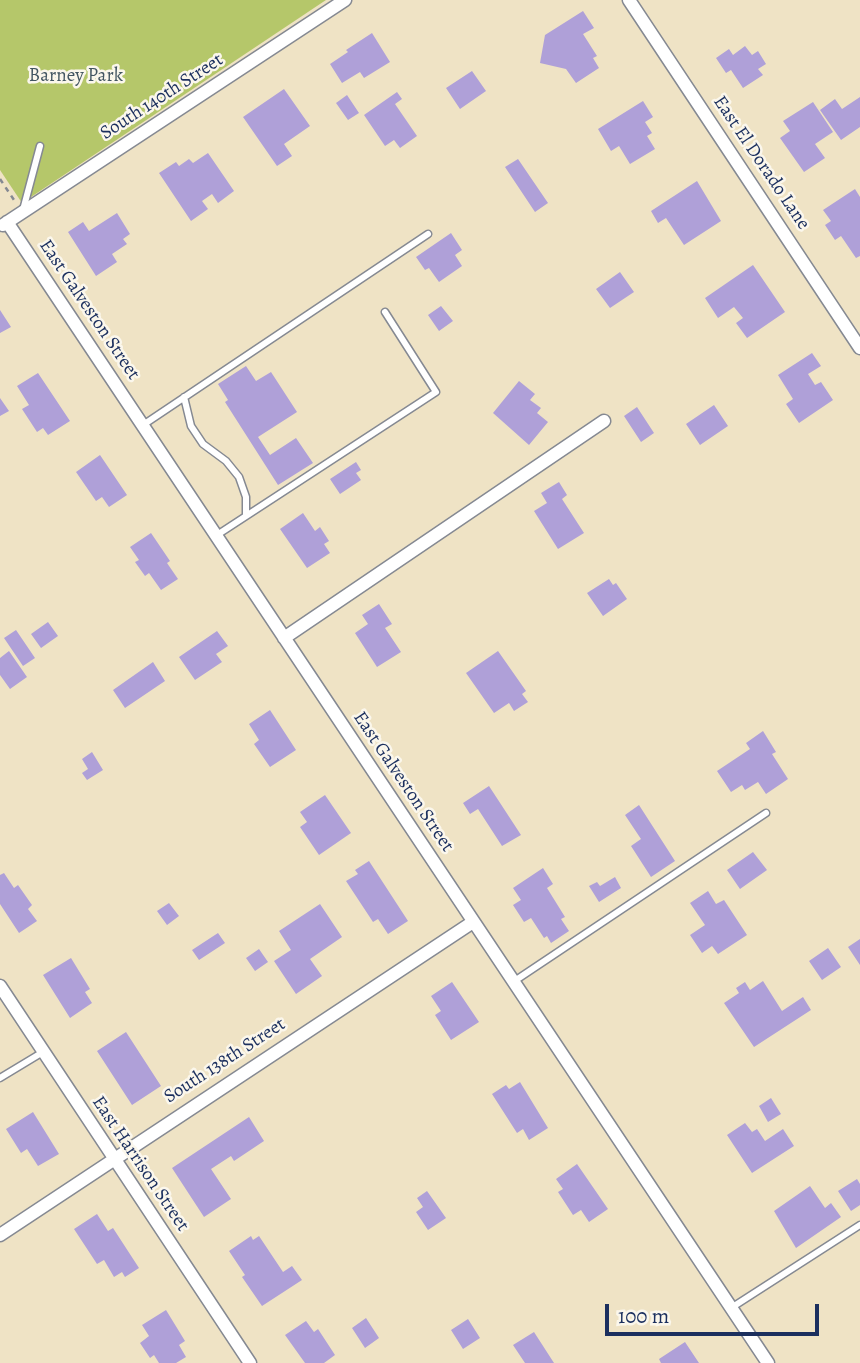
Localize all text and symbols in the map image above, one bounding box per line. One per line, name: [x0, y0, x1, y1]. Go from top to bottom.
street label: South 140th Street: [96, 49, 228, 145]
park label: Barney Park: [29, 65, 123, 87]
street label: East El Dorado Lane: [708, 92, 814, 234]
street label: East Galveston Street: [34, 236, 144, 384]
street label: East Galveston Street: [348, 708, 458, 856]
street label: South 138th Street: [160, 1013, 290, 1109]
street label: East Harrison Street: [86, 1092, 194, 1236]
scale bar: [608, 1290, 822, 1334]
text: 100 m: [618, 1302, 669, 1330]

